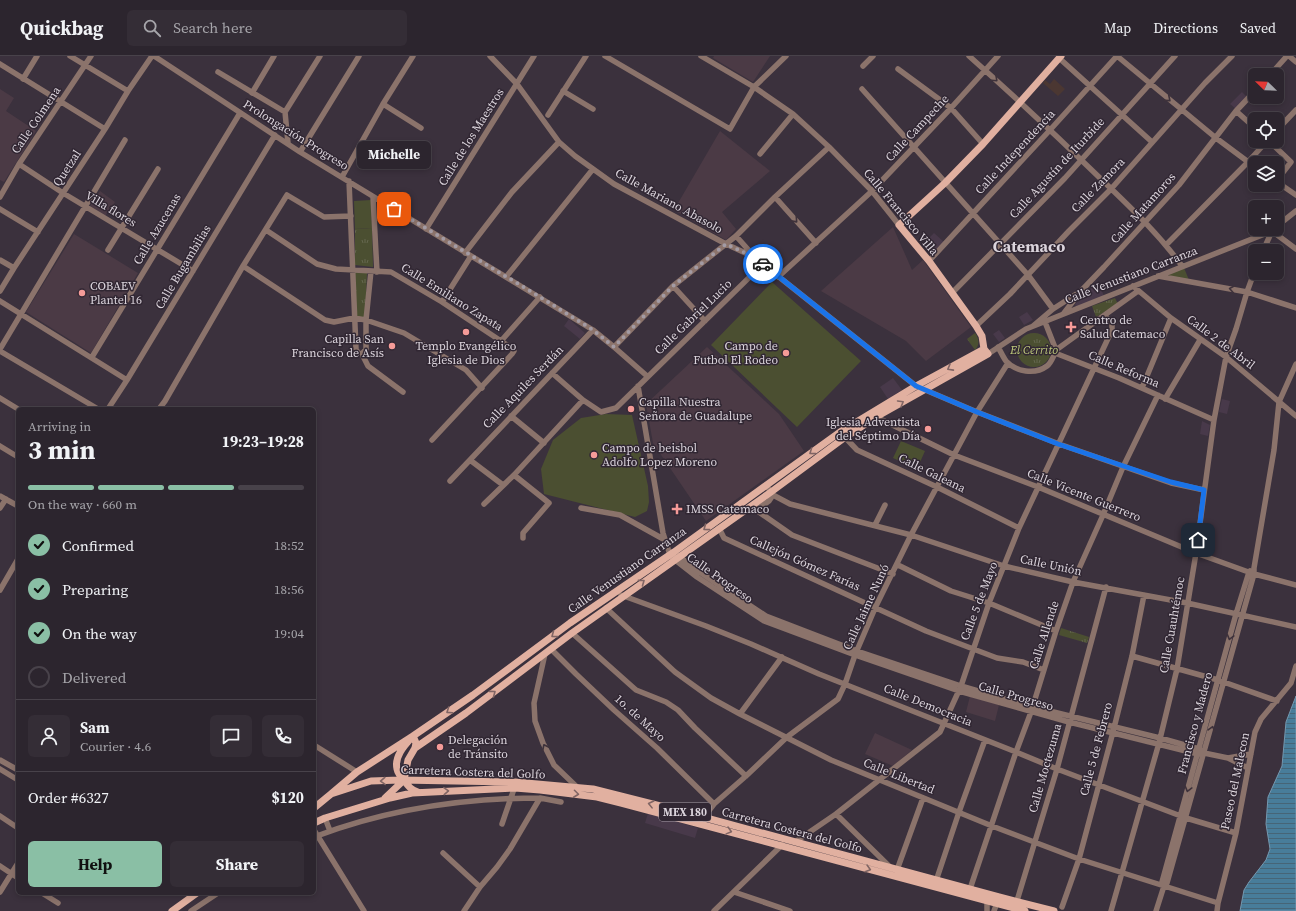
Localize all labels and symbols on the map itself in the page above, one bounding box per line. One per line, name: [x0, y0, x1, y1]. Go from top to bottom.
north arrow: [1248, 68, 1284, 104]
one-way arrow: [990, 74, 997, 81]
street label: Calle Colmena: [8, 83, 65, 157]
street label: Calle de los Maestros: [434, 85, 508, 189]
street label: Calle Campeche: [882, 91, 952, 165]
one-way arrow: [1164, 94, 1171, 101]
street label: Prolongación Progreso: [240, 96, 352, 174]
street label: Calle Independencia: [972, 106, 1059, 198]
street label: Calle Agustín de Iturbide: [1006, 114, 1108, 222]
callout: Michelle: [357, 141, 431, 169]
street label: Quetzal: [49, 146, 85, 189]
street label: Calle Zamora: [1068, 153, 1129, 216]
street label: Calle Mariano Abasolo: [612, 165, 726, 237]
street label: Calle Francisco Villa: [860, 165, 943, 259]
street label: Calle Matamoros: [1107, 169, 1179, 247]
street label: Villa flores: [82, 187, 140, 231]
street label: Calle Azucenas: [129, 190, 185, 268]
pin: [377, 192, 411, 226]
one-way arrow: [791, 215, 798, 223]
street label: Calle Bugambilias: [151, 222, 215, 312]
district label: Catemaco: [993, 235, 1065, 257]
street label: Calle Venustiano Carranza: [1062, 242, 1200, 308]
courier: [743, 244, 783, 284]
street label: Calle Emiliano Zapata: [398, 259, 507, 335]
street label: Calle Gabriel Lucio: [651, 276, 735, 358]
place label: COBAEV Plantel 16: [90, 278, 142, 308]
one-way arrow: [1229, 285, 1235, 294]
marker: COBAEV Plantel 16: [77, 288, 87, 298]
street label: Calle 2 de Abril: [1184, 311, 1259, 373]
place label: Centro de Salud Catemaco: [1080, 312, 1166, 342]
marker: Centro de Salud Catemaco: [1065, 321, 1077, 333]
marker: Templo Evangélico Iglesia de Dios: [461, 327, 471, 337]
place label: Capilla San Francisco de Asís: [291, 331, 384, 361]
place label: Templo Evangélico Iglesia de Dios: [416, 338, 517, 368]
place label: Campo de Futbol El Rodeo: [693, 338, 778, 368]
marker: Capilla San Francisco de Asís: [387, 341, 397, 351]
street label: Calle Aquiles Serdán: [479, 342, 567, 432]
park label: El Cerrito: [1009, 342, 1058, 358]
street label: Calle Reforma: [1086, 347, 1163, 392]
marker: Campo de Futbol El Rodeo: [781, 348, 791, 358]
one-way arrow: [947, 363, 954, 370]
place label: Capilla Nuestra Señora de Guadalupe: [639, 394, 752, 424]
one-way arrow: [897, 400, 904, 407]
marker: Capilla Nuestra Señora de Guadalupe: [626, 404, 636, 414]
place label: Iglesia Adventista del Séptimo Día: [826, 414, 921, 444]
marker: Iglesia Adventista del Séptimo Día: [923, 424, 933, 434]
place label: Campo de beisbol Adolfo Lopez Moreno: [602, 440, 718, 470]
one-way arrow: [809, 447, 816, 454]
marker: Campo de beisbol Adolfo Lopez Moreno: [589, 450, 599, 460]
street label: Calle Galeana: [896, 450, 969, 497]
street label: Calle Vicente Guerrero: [1025, 465, 1144, 525]
place label: IMSS Catemaco: [686, 501, 770, 517]
marker: IMSS Catemaco: [671, 503, 683, 515]
street label: Calle Venustiano Carranza: [565, 523, 690, 617]
one-way arrow: [704, 523, 711, 530]
pin: [1181, 523, 1215, 557]
street label: Callejón Gómez Farías: [747, 531, 863, 595]
street label: Calle Progreso: [684, 549, 757, 607]
street label: Calle Unión: [1019, 551, 1083, 579]
street label: Calle 5 de Mayo: [957, 559, 1002, 643]
street label: Calle Jaime Nunó: [839, 561, 893, 652]
street label: Calle Cuauhtémoc: [1156, 575, 1188, 675]
one-way arrow: [638, 580, 645, 587]
street label: Calle Allende: [1025, 599, 1063, 671]
one-way arrow: [552, 630, 559, 637]
one-way arrow: [1226, 633, 1235, 640]
street label: Francisco y Madero: [1174, 670, 1216, 776]
street label: Calle Progreso: [977, 678, 1056, 714]
street label: Calle Democracia: [881, 680, 976, 730]
one-way arrow: [488, 691, 495, 698]
street label: 1o. de Mayo: [611, 691, 669, 745]
street label: Calle 5 de Febrero: [1076, 700, 1116, 798]
one-way arrow: [446, 706, 453, 714]
street label: Calle Moctezuma: [1025, 721, 1066, 815]
one-way arrow: [1207, 726, 1215, 732]
street label: Paseo del Malecon: [1217, 731, 1253, 831]
place label: Delegación de Tránsito: [448, 732, 508, 762]
marker: Delegación de Tránsito: [435, 742, 445, 752]
one-way arrow: [542, 744, 550, 752]
street label: Calle Libertad: [861, 754, 937, 798]
street label: Carretera Costera del Golfo: [400, 761, 546, 783]
one-way arrow: [380, 776, 386, 785]
one-way arrow: [1184, 785, 1193, 792]
one-way arrow: [443, 787, 449, 796]
one-way arrow: [573, 789, 579, 798]
one-way arrow: [648, 800, 654, 808]
road number: MEX 180: [659, 803, 711, 821]
street label: Carretera Costera del Golfo: [720, 804, 864, 857]
one-way arrow: [725, 826, 732, 835]
one-way arrow: [864, 864, 871, 873]

